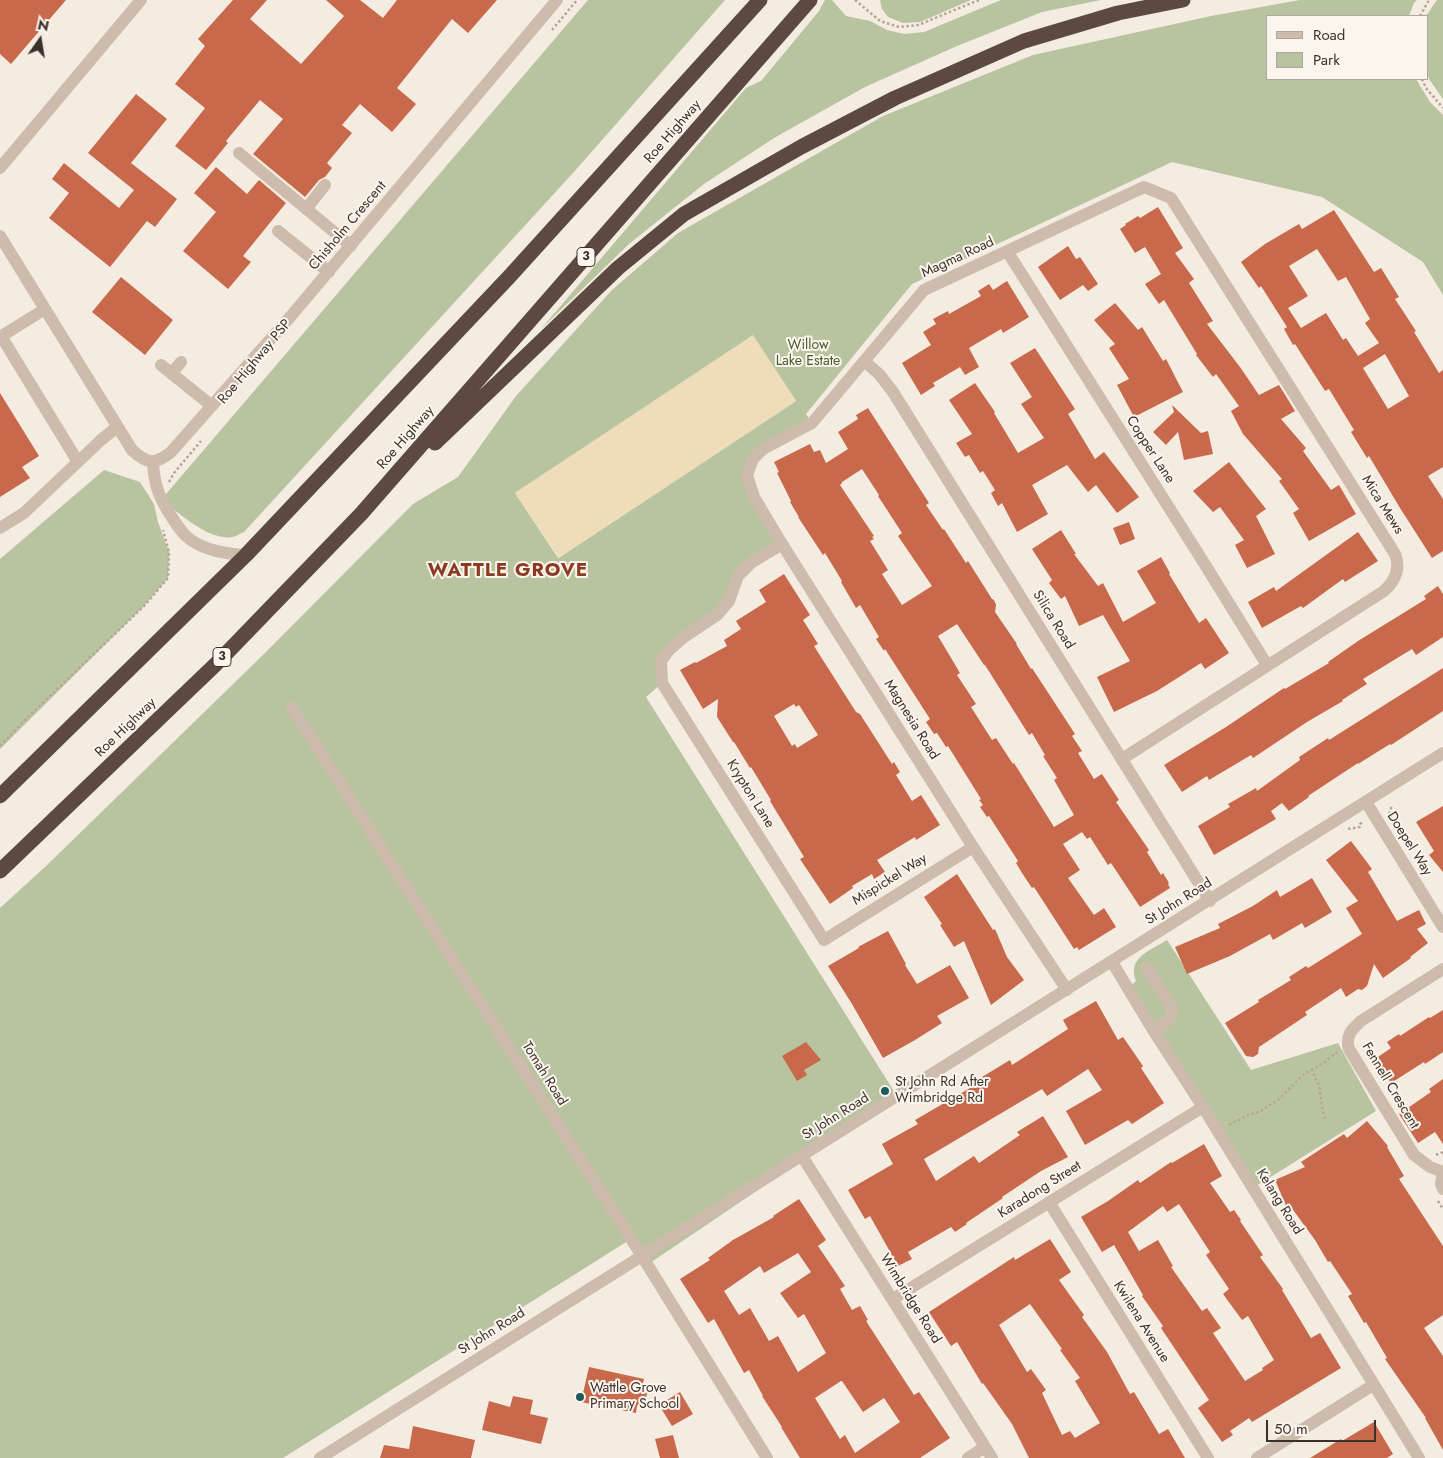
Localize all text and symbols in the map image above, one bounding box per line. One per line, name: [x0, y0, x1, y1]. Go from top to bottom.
text: N: [36, 14, 51, 36]
north arrow: [15, 15, 65, 65]
legend: [1266, 15, 1428, 80]
text: Road: [1313, 24, 1345, 46]
text: Park: [1313, 49, 1340, 71]
street label: Roe Highway: [641, 97, 705, 167]
street label: Chisholm Crescent: [306, 178, 390, 274]
street label: Magma Road: [919, 234, 997, 282]
road number: 3: [577, 248, 595, 266]
street label: Roe Highway PSP: [215, 316, 295, 408]
park label: Willow Lake Estate: [776, 338, 840, 371]
street label: Roe Highway: [374, 403, 438, 473]
street label: Copper Lane: [1122, 413, 1178, 487]
street label: Mica Mews: [1357, 473, 1407, 537]
district label: WATTLE GROVE: [426, 560, 590, 582]
street label: Silica Road: [1028, 588, 1078, 652]
road number: 3: [213, 648, 231, 666]
street label: Magnesia Road: [880, 677, 942, 763]
street label: Roe Highway: [92, 695, 160, 761]
street label: Krypton Lane: [722, 757, 778, 831]
street label: Doepel Way: [1383, 809, 1435, 879]
street label: Mispickel Way: [850, 850, 930, 910]
street label: St John Road: [1143, 875, 1215, 929]
street label: Tomah Road: [518, 1039, 570, 1109]
street label: Fennell Crescent: [1358, 1040, 1422, 1132]
place label: St John Rd After Wimbridge Rd: [895, 1075, 989, 1108]
marker: St John Rd After Wimbridge Rd: [879, 1085, 891, 1097]
street label: St John Road: [800, 1090, 872, 1144]
street label: Karadong Street: [995, 1158, 1085, 1222]
street label: Kelang Road: [1252, 1166, 1306, 1238]
street label: Wimbridge Road: [876, 1251, 944, 1347]
street label: Kwilena Avenue: [1109, 1278, 1173, 1366]
street label: St John Road: [456, 1305, 528, 1359]
place label: Wattle Grove Primary School: [590, 1381, 679, 1414]
marker: Wattle Grove Primary School: [574, 1391, 586, 1403]
scale bar: [1268, 1410, 1378, 1442]
text: 50 m: [1274, 1418, 1308, 1440]

